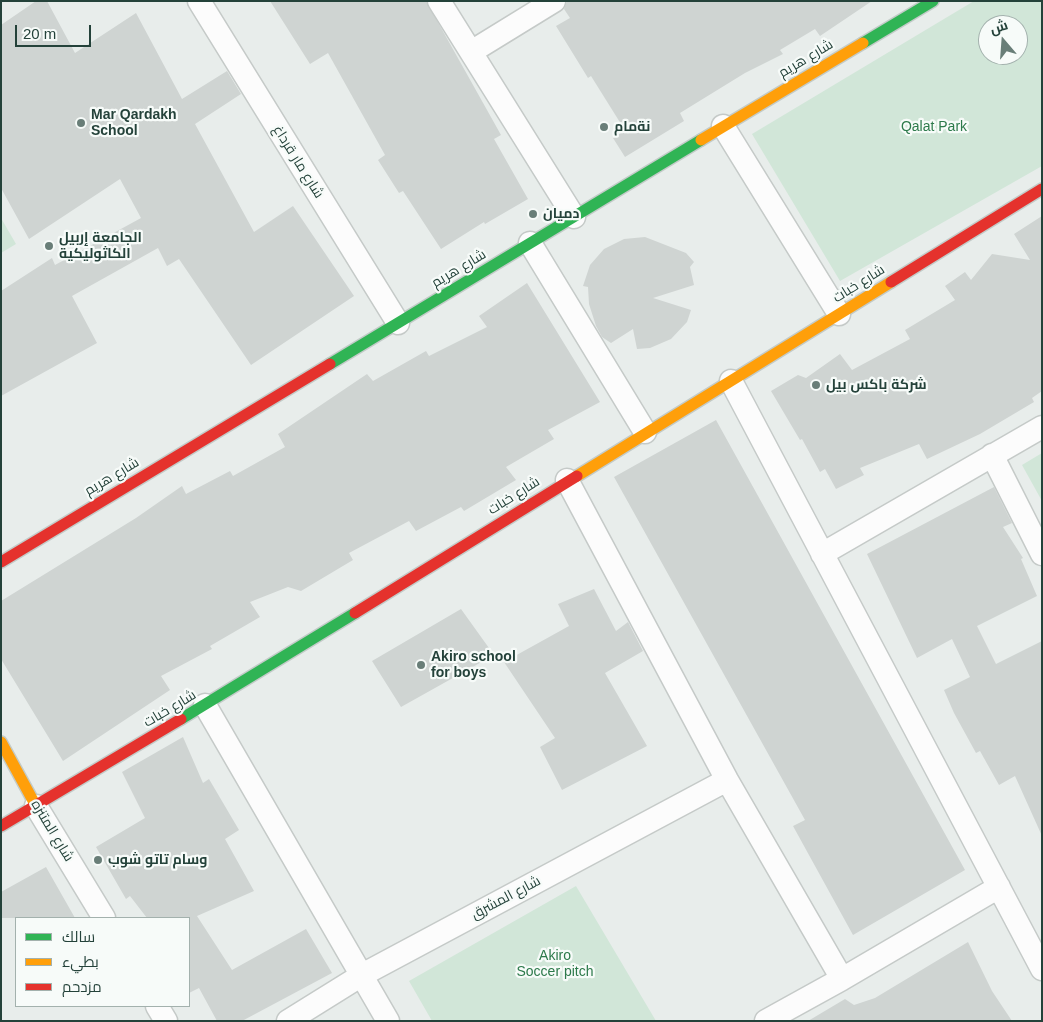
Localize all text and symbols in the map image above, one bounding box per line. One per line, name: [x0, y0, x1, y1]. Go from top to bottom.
scale bar: [18, 15, 94, 47]
north arrow: [978, 15, 1028, 65]
text: ش: [988, 16, 1010, 37]
text: 20 m: [23, 25, 56, 42]
street label: شارع هريم: [776, 36, 836, 82]
place label: Mar Qardakh School: [91, 107, 177, 140]
marker: Mar Qardakh School: [75, 117, 87, 129]
place label: نةمام: [614, 119, 650, 135]
park label: Qalat Park: [901, 119, 967, 135]
marker: نةمام: [598, 121, 610, 133]
street label: شارع مار قرداغ: [269, 123, 327, 201]
place label: دميان: [543, 206, 580, 222]
marker: دميان: [527, 208, 539, 220]
place label: الجامعة إربيل الكاثوليكية: [59, 230, 142, 262]
marker: الجامعة إربيل الكاثوليكية: [43, 240, 55, 252]
street label: شارع هريم: [429, 246, 489, 292]
street label: شارع خبات: [830, 261, 888, 307]
place label: شركة باكس بيل: [826, 377, 927, 393]
marker: شركة باكس بيل: [810, 379, 822, 391]
street label: شارع هريم: [82, 454, 142, 500]
street label: شارع خبات: [485, 473, 543, 519]
place label: Akiro school for boys: [431, 649, 516, 682]
marker: Akiro school for boys: [415, 659, 427, 671]
street label: شارع خبات: [141, 687, 199, 731]
street label: شارع المتنزه: [27, 797, 77, 865]
place label: وسام تاتو شوب: [108, 852, 207, 868]
marker: وسام تاتو شوب: [92, 854, 104, 866]
street label: شارع المشرق: [468, 873, 544, 923]
legend: [15, 917, 190, 1007]
text: سالك: [62, 928, 95, 945]
park label: Akiro Soccer pitch: [516, 948, 594, 980]
text: بطيء: [62, 953, 99, 970]
text: مزدحم: [62, 978, 102, 995]

